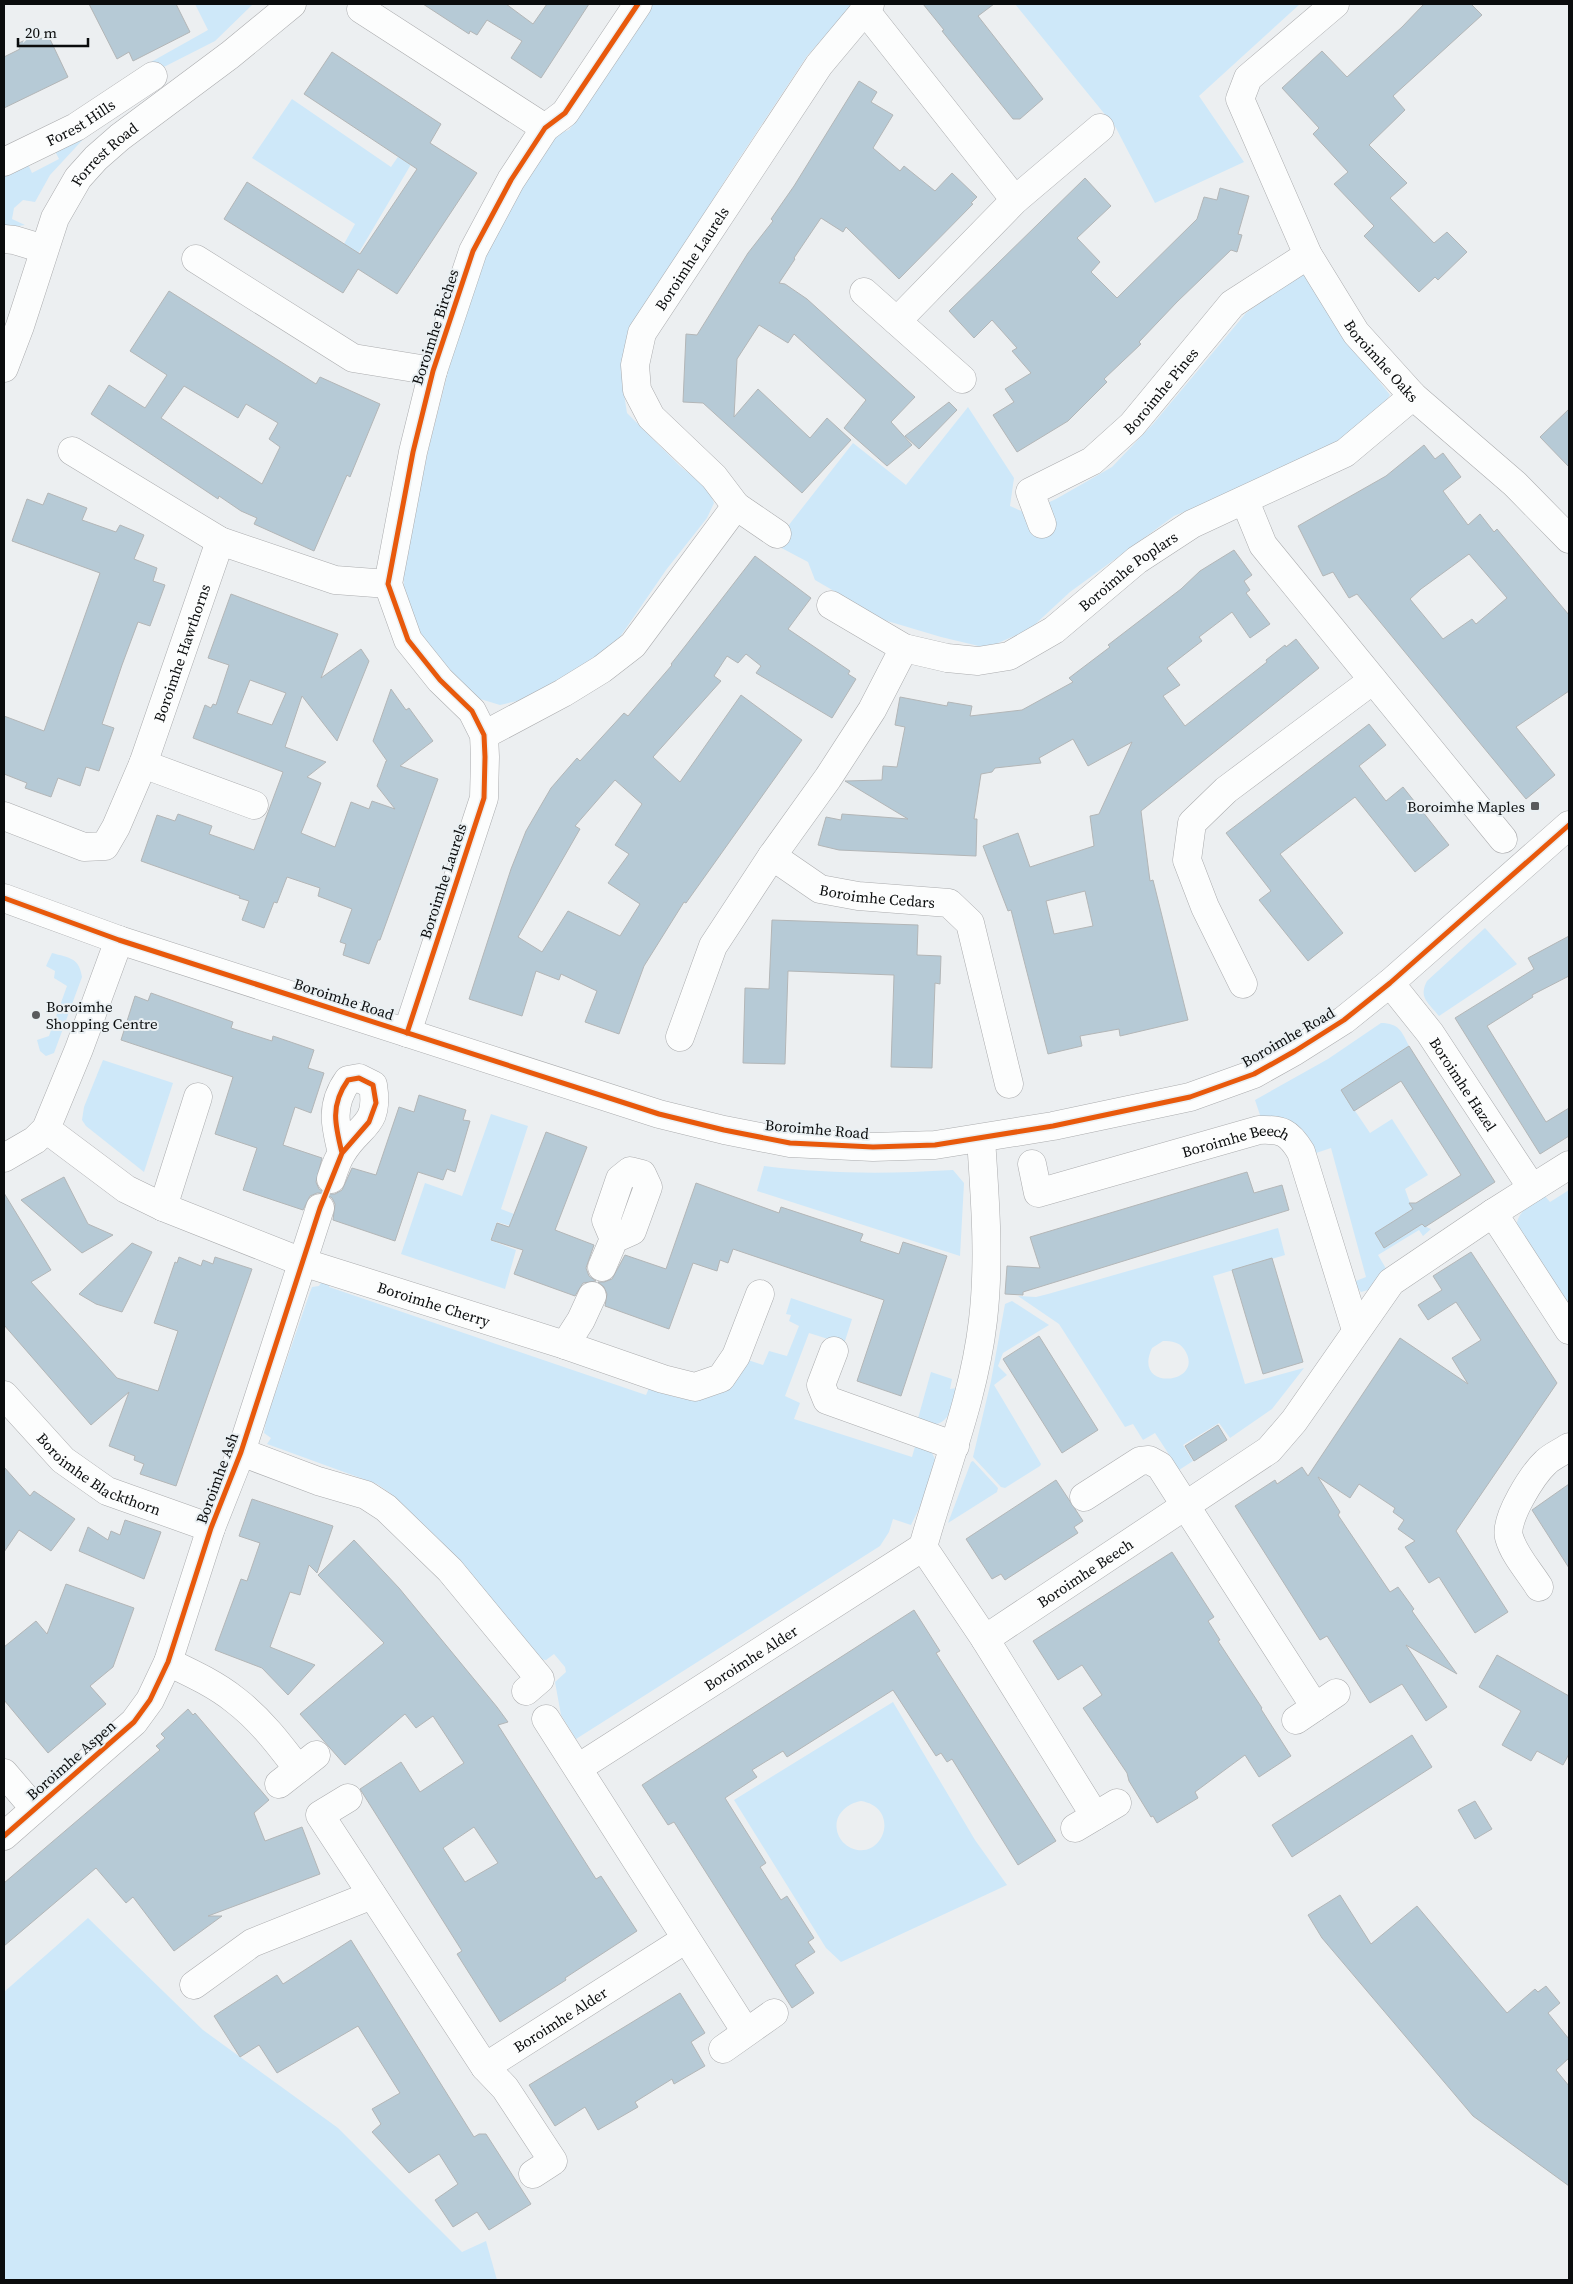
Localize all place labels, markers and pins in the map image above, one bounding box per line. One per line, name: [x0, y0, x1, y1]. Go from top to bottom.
place label: Boroimhe Maples: [1407, 796, 1525, 817]
marker: Boroimhe Maples: [1529, 800, 1541, 812]
place label: Boroimhe Shopping Centre: [46, 996, 158, 1034]
marker: Boroimhe Shopping Centre: [30, 1009, 42, 1021]

